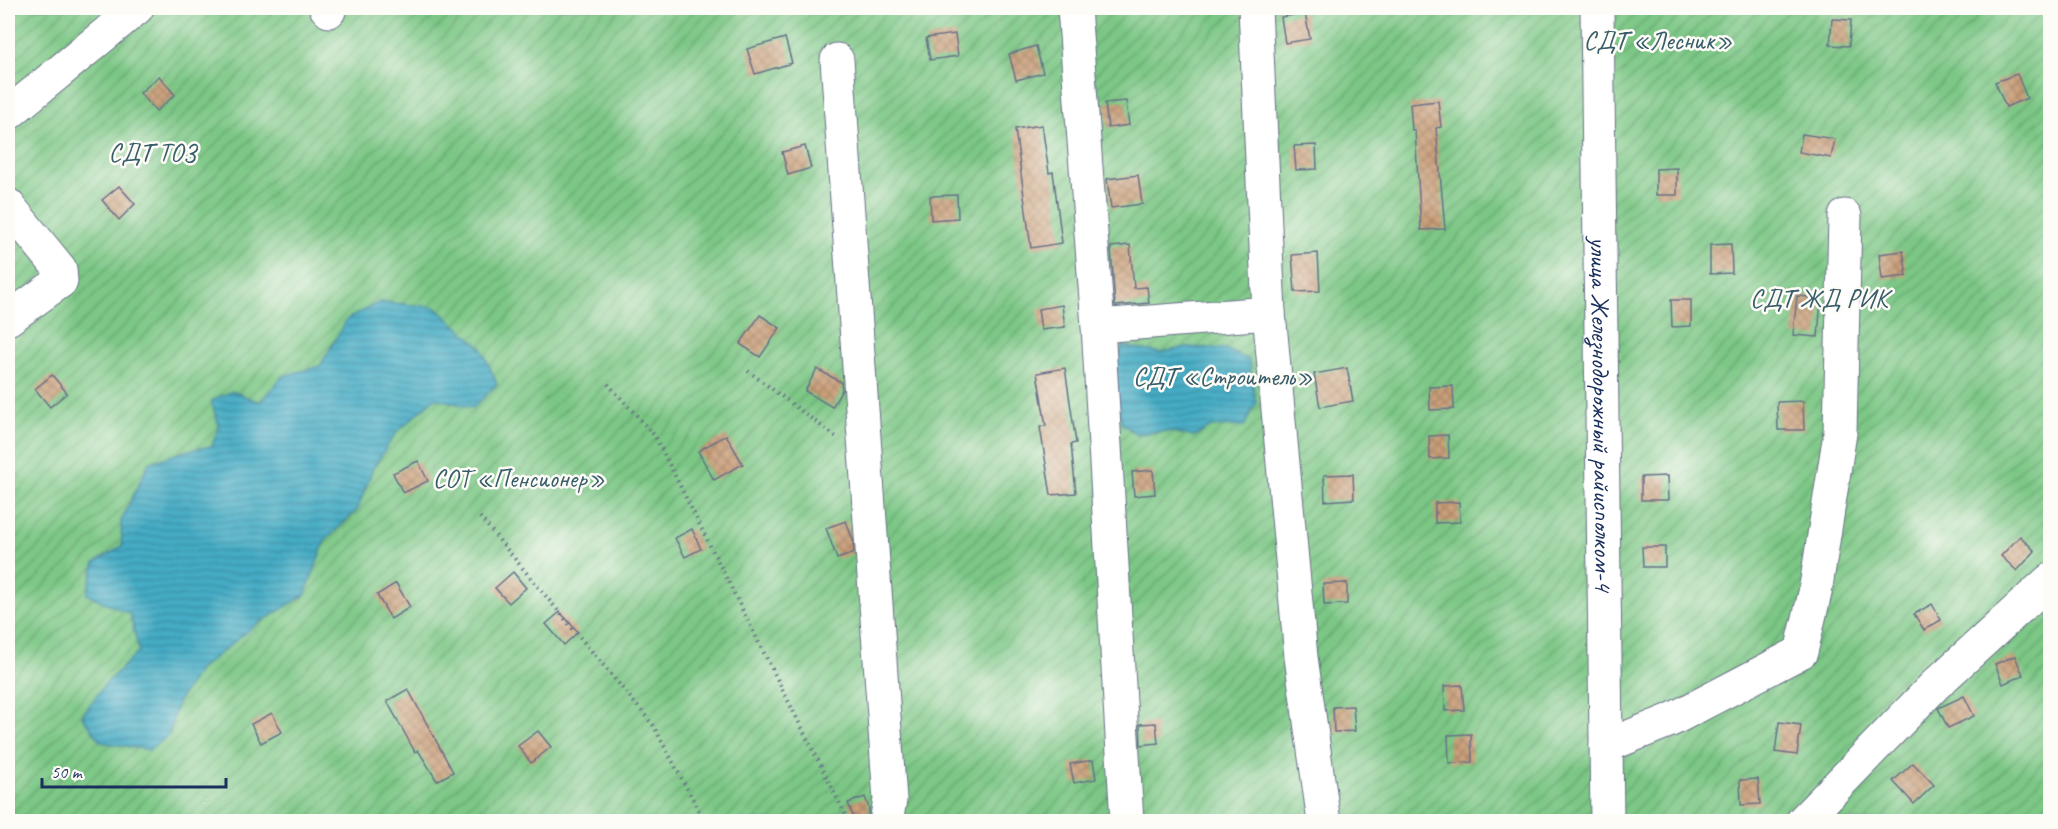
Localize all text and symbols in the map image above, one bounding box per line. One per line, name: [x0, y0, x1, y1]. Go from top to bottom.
park label: СДТ «Лесник»: [1583, 24, 1733, 57]
park label: СДТ ТОЗ: [109, 136, 199, 169]
street label: улица Железнодорожный райисполком-4: [1583, 235, 1620, 594]
park label: СДТ ЖД РИК: [1750, 282, 1893, 315]
park label: СДТ «Строитель»: [1133, 360, 1313, 393]
park label: СОТ «Пенсионер»: [433, 462, 605, 495]
scale bar: [42, 751, 226, 789]
text: 50 m: [51, 761, 84, 783]

